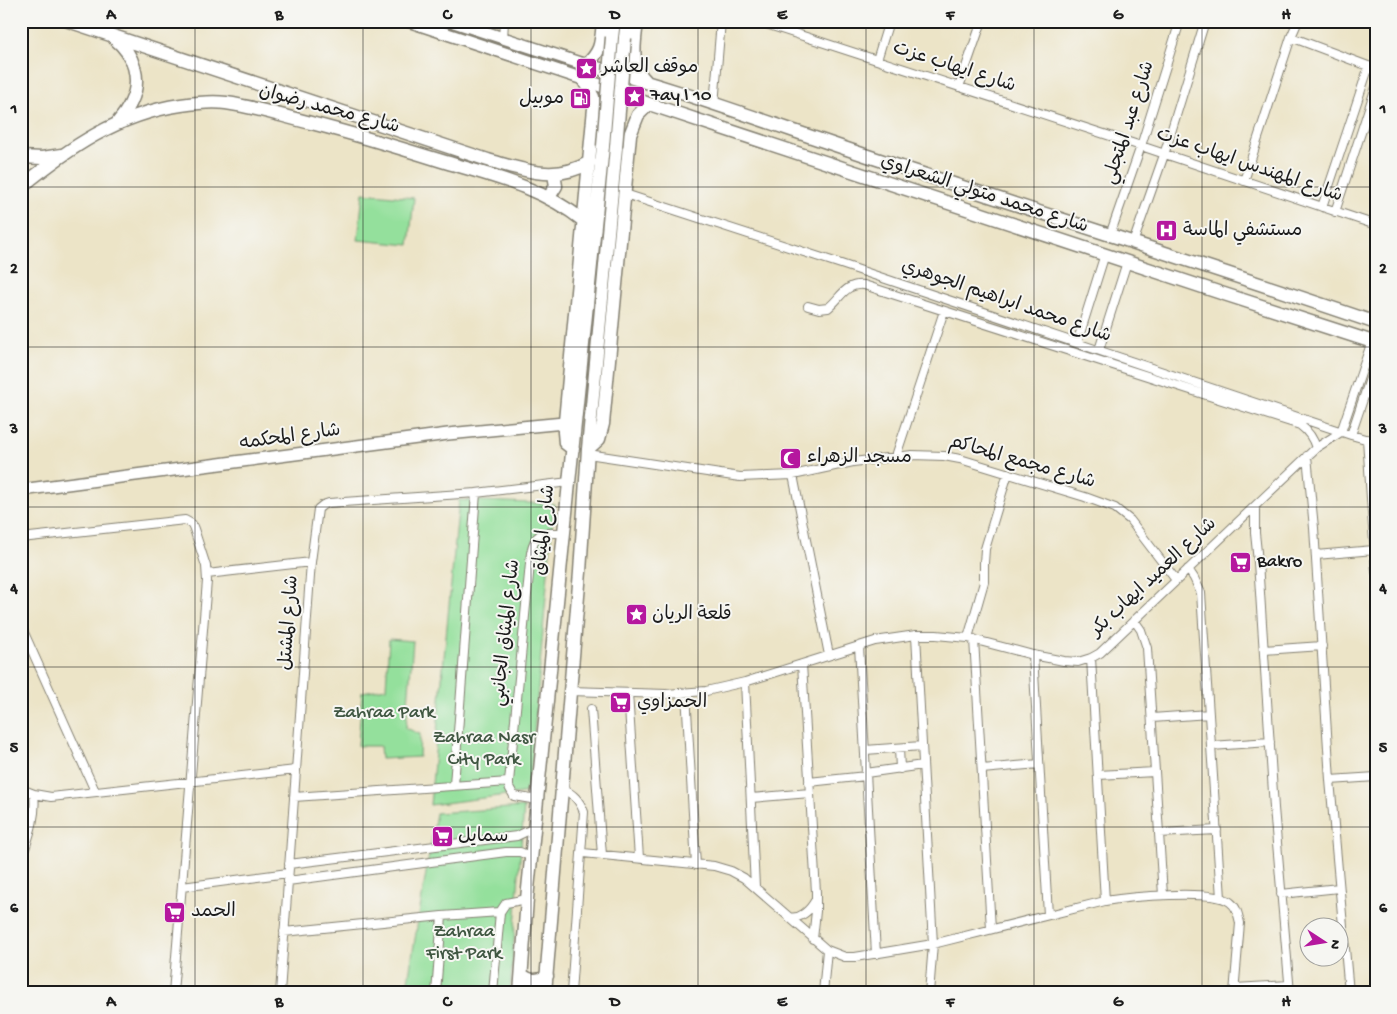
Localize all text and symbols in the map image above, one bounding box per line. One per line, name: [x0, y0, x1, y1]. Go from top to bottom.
text: A: [105, 7, 117, 26]
text: B: [274, 7, 284, 26]
text: C: [442, 7, 453, 26]
text: D: [608, 7, 621, 26]
text: E: [777, 7, 788, 26]
text: F: [945, 7, 956, 26]
text: G: [1113, 7, 1124, 26]
text: H: [1281, 7, 1291, 26]
street label: شارع ايهاب عزت: [890, 37, 1018, 99]
place icon: موقف العاشر: [574, 56, 598, 80]
place label: موقف العاشر: [600, 57, 698, 80]
street label: شارع عبد المتجلي: [1099, 58, 1163, 188]
street label: شارع محمد رضوان: [256, 80, 402, 140]
place icon: 7ay l 10: [622, 84, 646, 108]
place label: 7ay l 10: [649, 85, 712, 108]
fuel station icon: موبيل: [568, 87, 592, 111]
place label: موبيل: [519, 88, 564, 111]
text: 1: [10, 101, 17, 120]
text: 1: [1379, 101, 1386, 120]
street label: شارع المهندس ايهاب عزت: [1153, 123, 1345, 209]
street label: شارع محمد متولي الشعراوي: [877, 151, 1091, 241]
hospital icon: مستشفي الماسة: [1155, 219, 1179, 243]
place label: مستشفي الماسة: [1183, 220, 1302, 245]
street label: شارع محمد ابراهيم الجوهري: [898, 255, 1114, 349]
text: 2: [10, 261, 18, 280]
text: 2: [1379, 261, 1387, 280]
street label: شارع المحكمه: [238, 419, 342, 457]
text: 3: [9, 421, 18, 440]
text: 3: [1378, 421, 1387, 440]
street label: شارع مجمع المحاكم: [946, 431, 1098, 495]
mosque icon: مسجد الزهراء: [779, 446, 803, 470]
place label: مسجد الزهراء: [807, 447, 912, 470]
street label: شارع الميثاق: [529, 484, 561, 576]
street label: شارع العميد ايهاب بكر: [1084, 513, 1222, 644]
supermarket icon: Bakro: [1229, 550, 1253, 574]
place label: Bakro: [1256, 551, 1302, 574]
street label: شارع الميثاق الجانبي: [488, 558, 528, 708]
street label: شارع المشتل: [275, 575, 305, 671]
text: 4: [9, 581, 18, 600]
text: 4: [1378, 581, 1387, 600]
place icon: قلعة الريان: [624, 603, 648, 627]
place label: قلعة الريان: [652, 604, 732, 627]
supermarket icon: الحمزاوي: [609, 691, 633, 715]
place label: الحمزاوي: [637, 692, 707, 715]
park label: Zahraa Park: [333, 702, 436, 725]
park label: Zahraa Nasr City Park: [433, 727, 537, 772]
text: 5: [10, 740, 19, 759]
text: 5: [1379, 740, 1388, 759]
supermarket icon: سمايل: [430, 825, 454, 849]
place label: سمايل: [458, 826, 509, 849]
text: 6: [10, 900, 19, 919]
supermarket icon: الحمد: [163, 900, 187, 924]
text: 6: [1379, 900, 1388, 919]
place label: الحمد: [191, 901, 236, 924]
north arrow: [1300, 916, 1350, 966]
park label: Zahraa First Park: [425, 921, 504, 966]
text: N: [1325, 938, 1344, 950]
text: A: [105, 994, 117, 1013]
text: B: [274, 994, 284, 1013]
text: C: [442, 994, 453, 1013]
text: D: [608, 994, 621, 1013]
text: E: [777, 994, 788, 1013]
text: F: [945, 994, 956, 1013]
text: G: [1113, 994, 1124, 1013]
text: H: [1281, 994, 1291, 1013]

